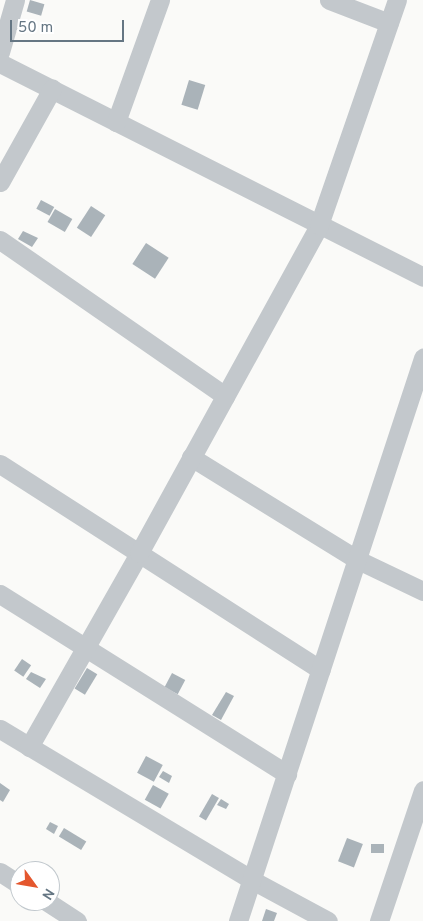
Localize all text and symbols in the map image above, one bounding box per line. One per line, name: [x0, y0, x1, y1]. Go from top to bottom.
scale bar: [12, 10, 126, 42]
text: 50 m: [18, 19, 53, 38]
north arrow: [10, 861, 60, 911]
text: N: [37, 885, 57, 902]

